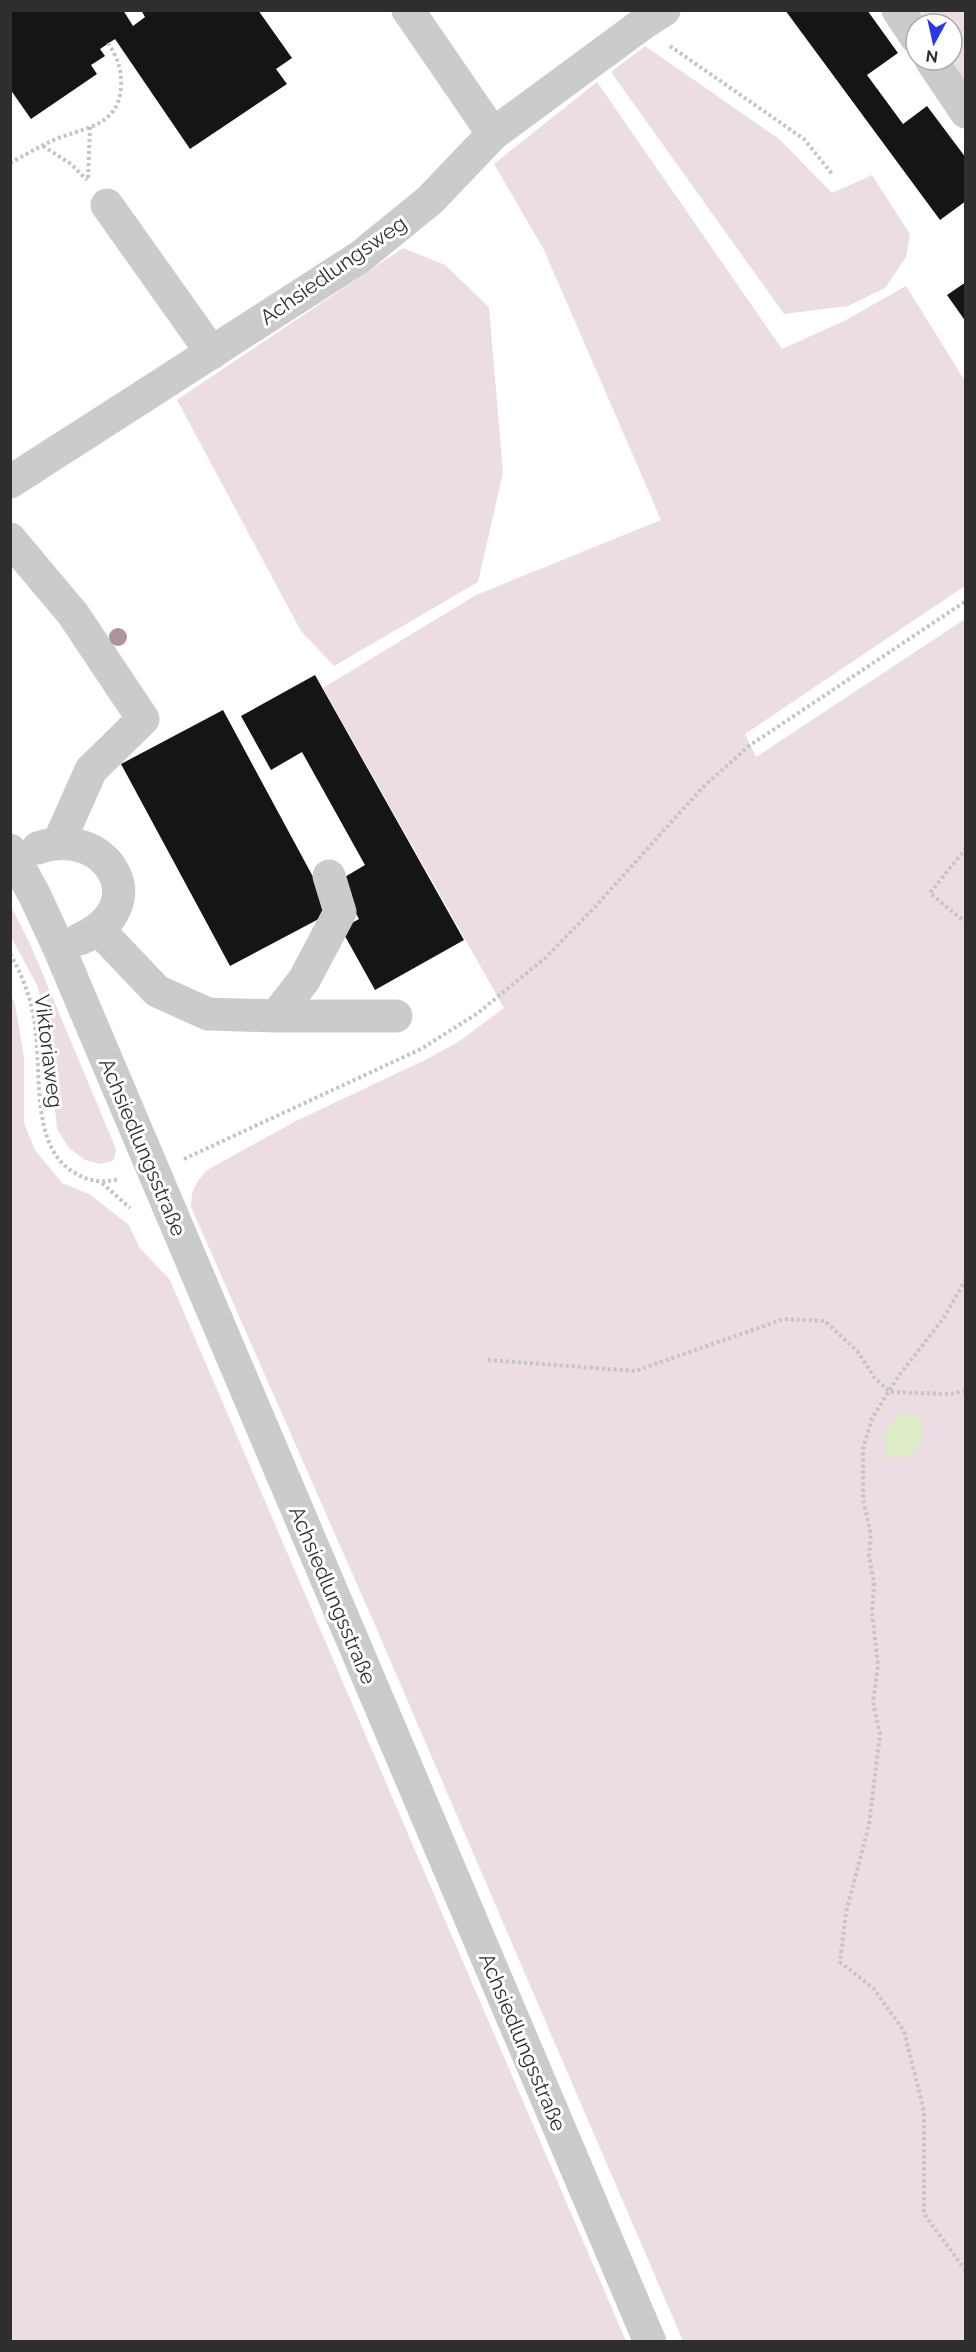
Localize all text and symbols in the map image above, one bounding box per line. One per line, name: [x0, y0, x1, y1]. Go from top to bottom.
north arrow: [904, 12, 964, 72]
text: N: [925, 46, 939, 67]
street label: Achsiedlungsweg: [255, 210, 411, 330]
street label: Viktoriaweg: [30, 993, 68, 1109]
street label: Achsiedlungsstraße: [94, 1054, 192, 1240]
street label: Achsiedlungsstraße: [284, 1502, 382, 1688]
street label: Achsiedlungsstraße: [474, 1949, 572, 2135]

